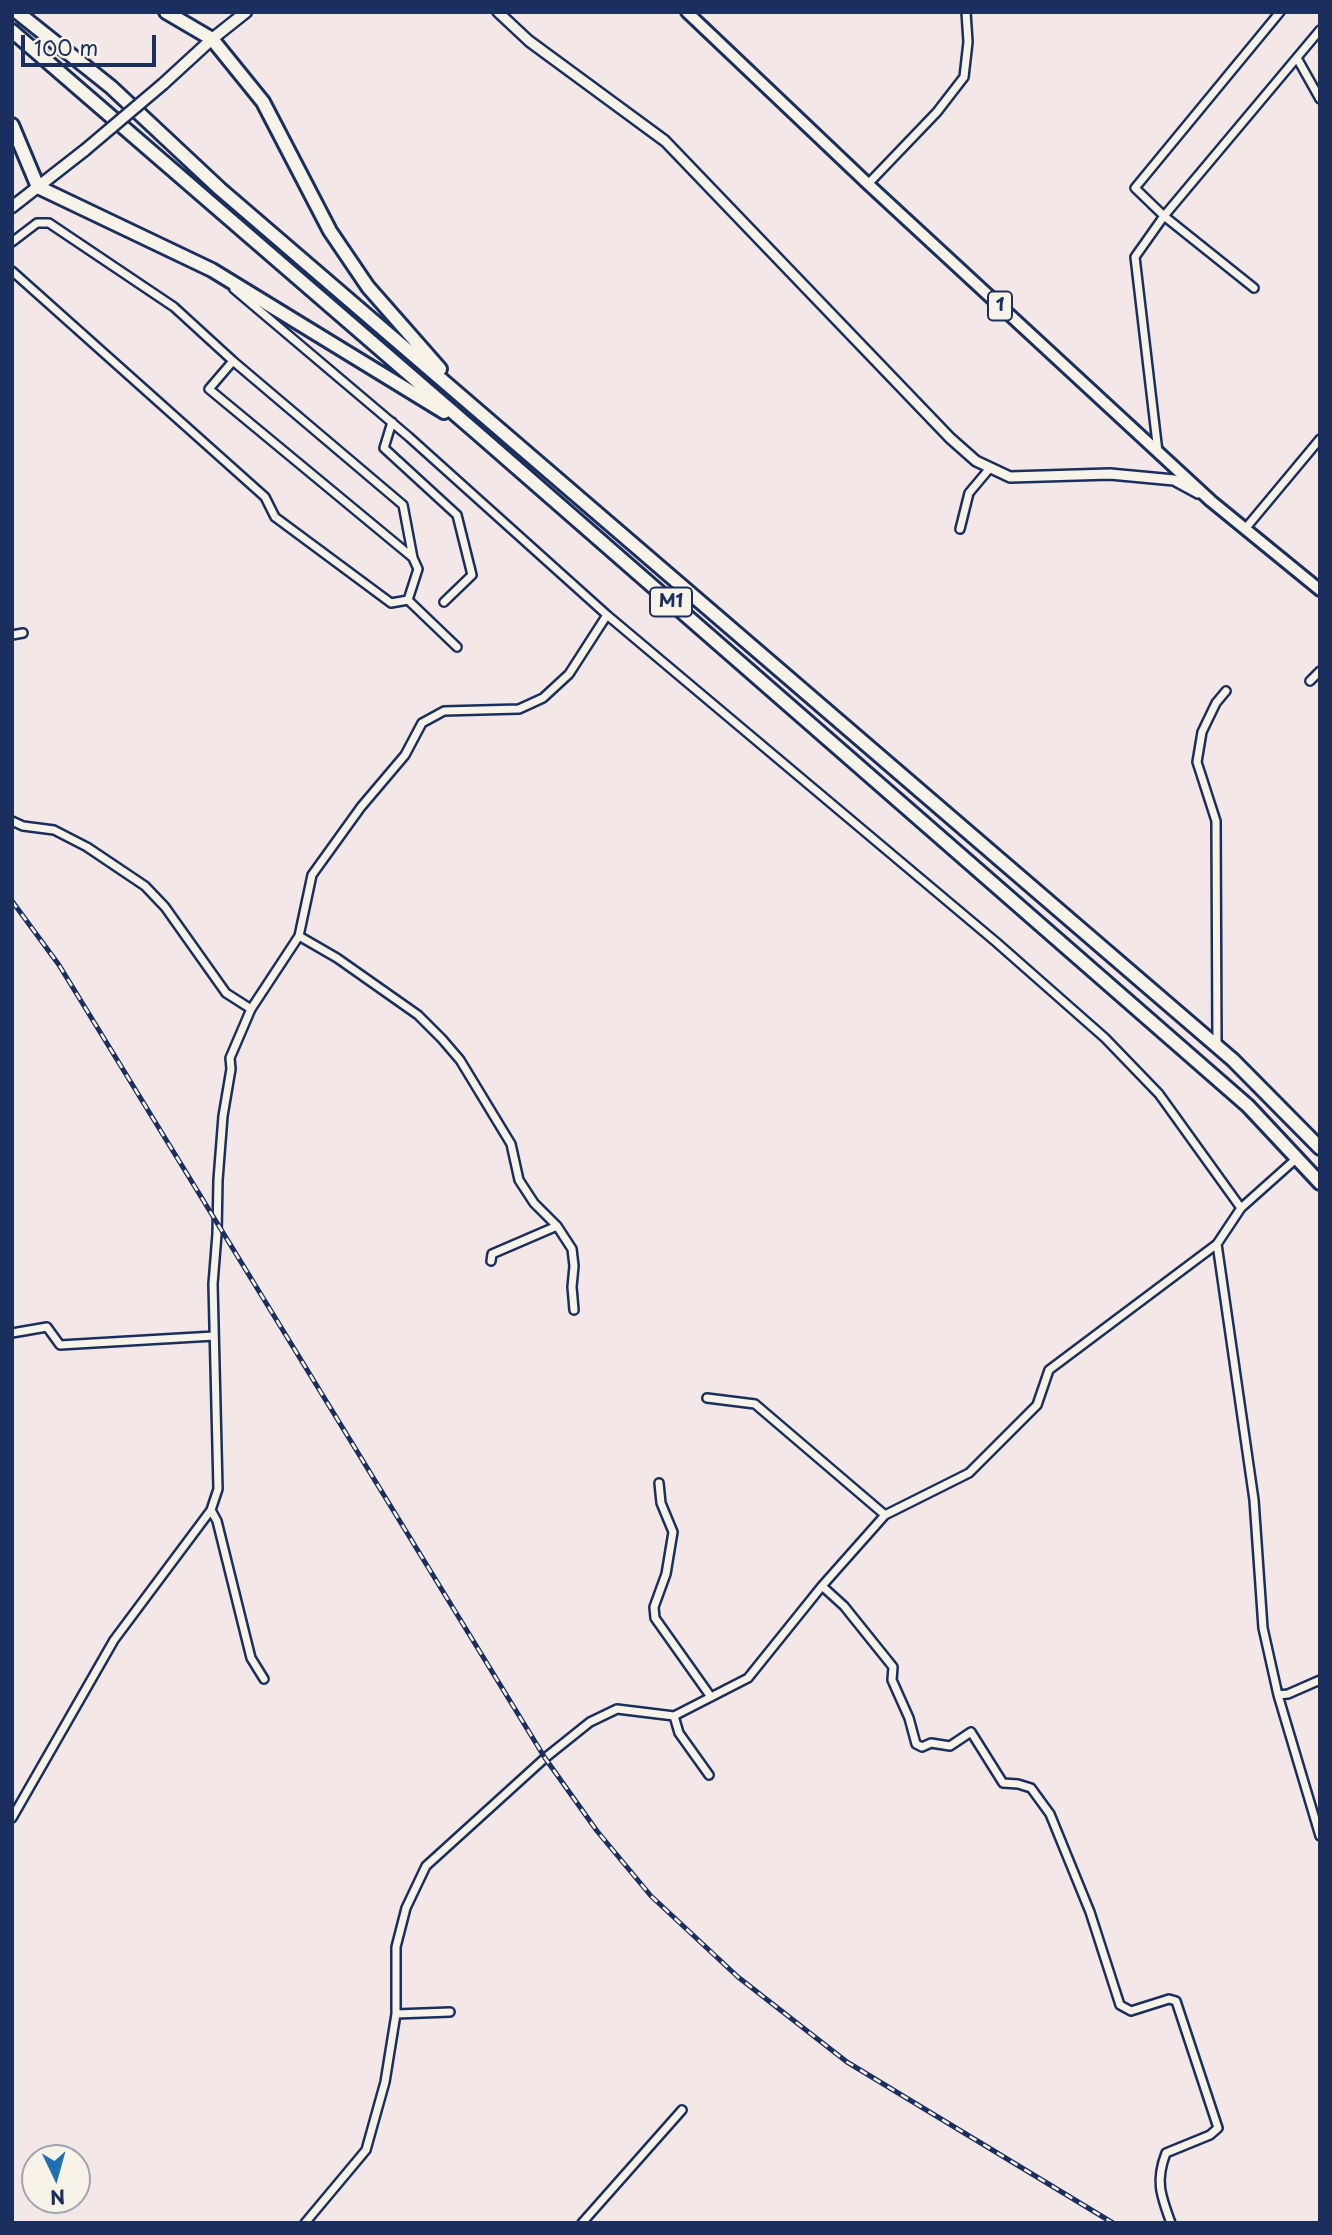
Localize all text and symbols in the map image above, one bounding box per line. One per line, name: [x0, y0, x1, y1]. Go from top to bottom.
scale bar: [24, 21, 159, 65]
text: 100 m: [34, 31, 98, 63]
road number: 1: [988, 292, 1012, 320]
road number: M1: [650, 588, 692, 616]
north arrow: [21, 2144, 91, 2214]
text: N: [49, 2183, 66, 2213]

